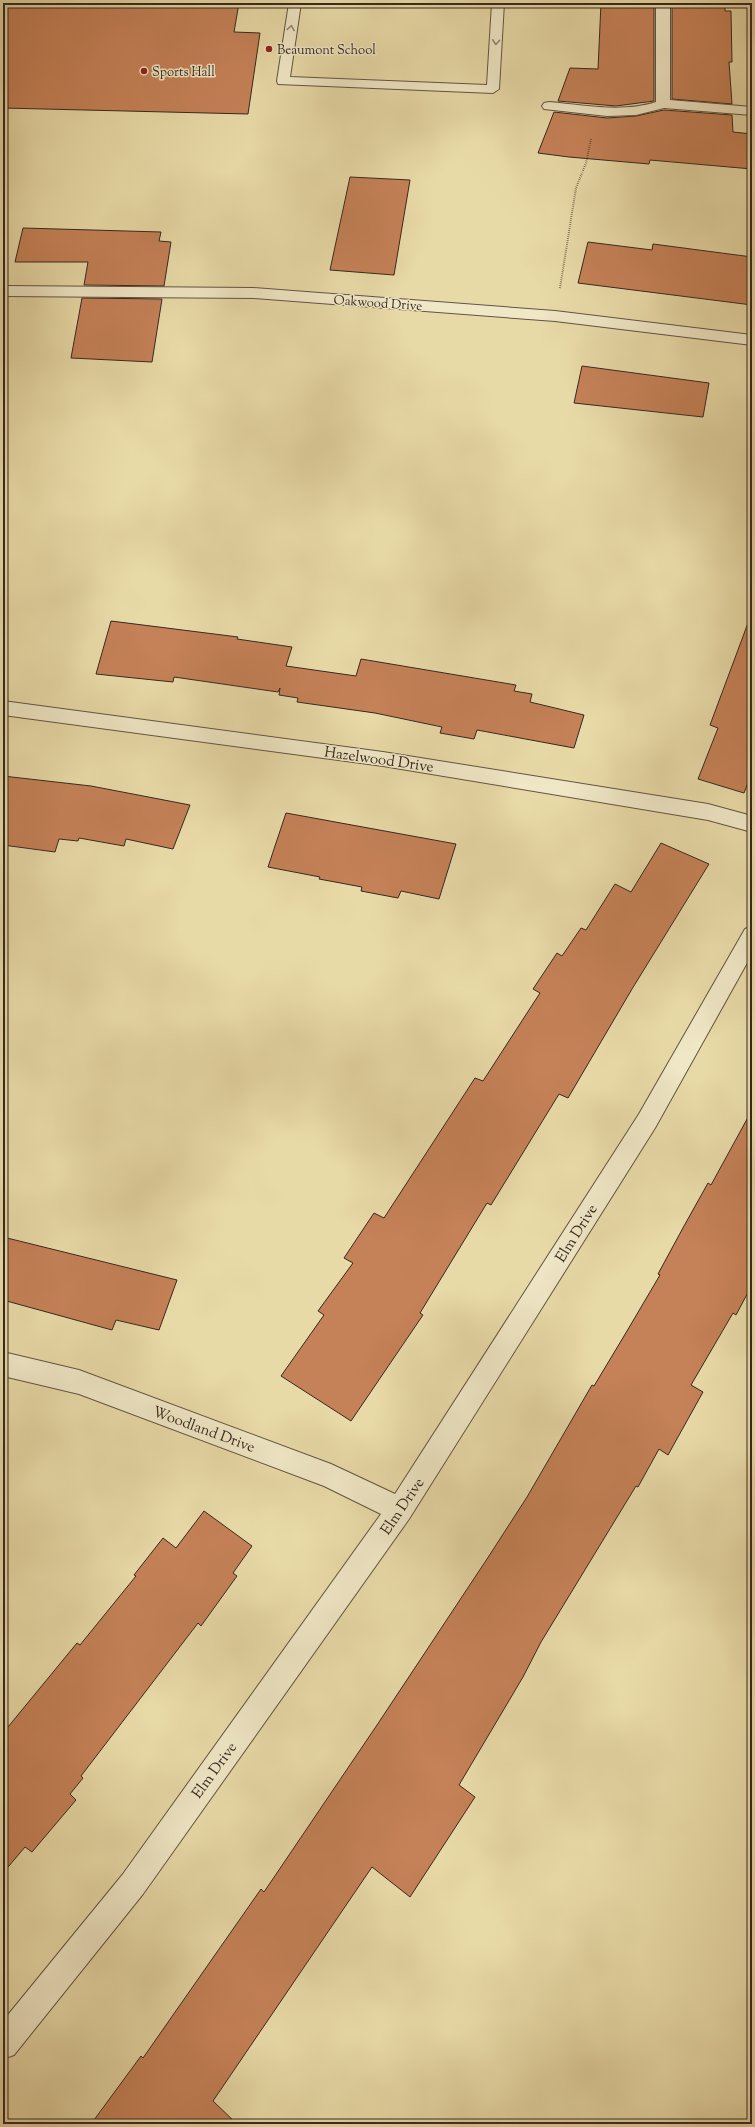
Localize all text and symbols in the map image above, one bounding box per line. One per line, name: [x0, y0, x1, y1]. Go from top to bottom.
one-way arrow: [286, 25, 295, 31]
one-way arrow: [491, 39, 500, 45]
place label: Beaumont School: [277, 42, 376, 60]
marker: Beaumont School: [264, 44, 274, 54]
place label: Sports Hall: [152, 64, 215, 82]
marker: Sports Hall: [139, 66, 149, 76]
street label: Oakwood Drive: [333, 292, 423, 316]
street label: Hazelwood Drive: [323, 742, 435, 779]
street label: Elm Drive: [551, 1201, 603, 1267]
street label: Woodland Drive: [149, 1402, 258, 1459]
street label: Elm Drive: [376, 1474, 430, 1540]
street label: Elm Drive: [188, 1738, 243, 1803]

